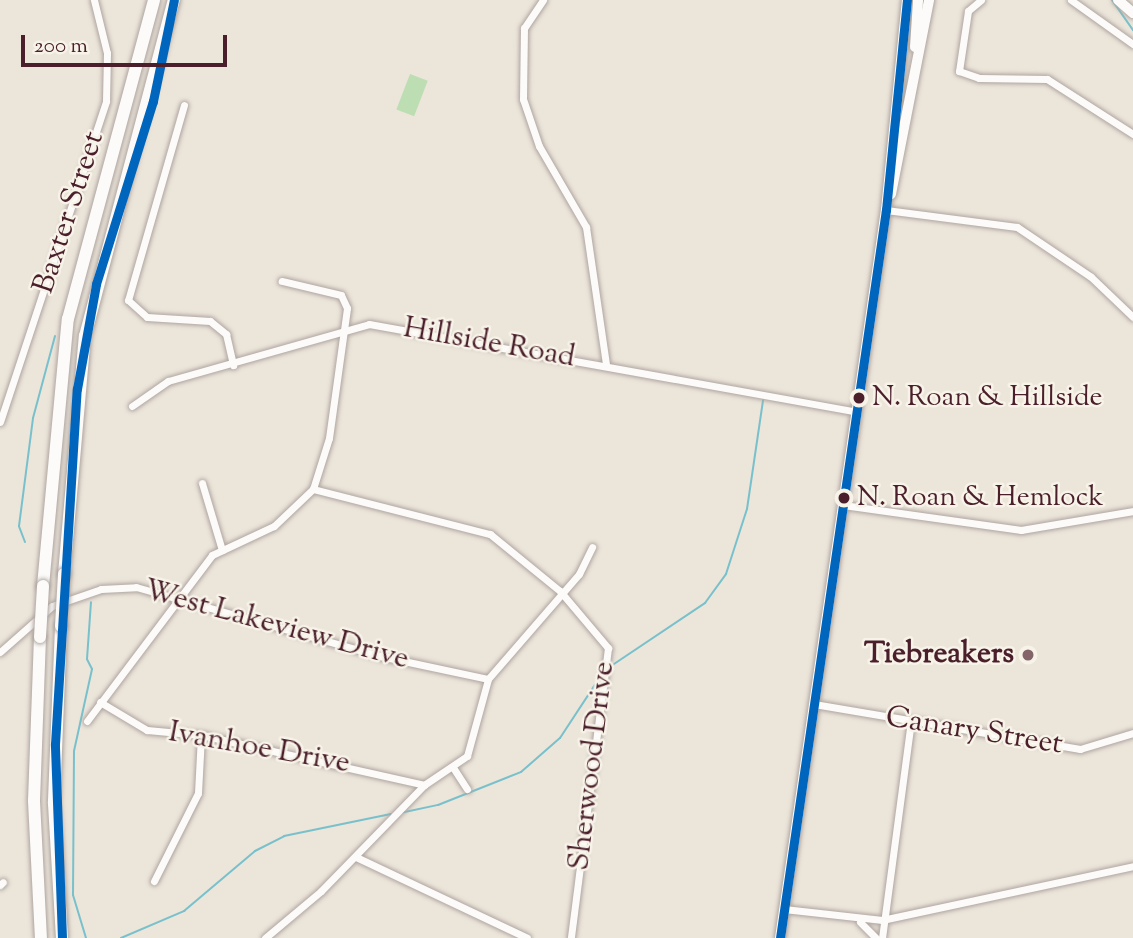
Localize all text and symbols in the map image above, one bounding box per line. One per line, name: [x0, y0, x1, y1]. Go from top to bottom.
scale bar: [24, 21, 231, 65]
text: 200 m: [34, 32, 88, 62]
street label: Baxter Street: [27, 127, 113, 299]
street label: Hillside Road: [400, 311, 578, 377]
place label: N. Roan & Hillside: [872, 381, 1103, 415]
marker: N. Roan & Hillside: [852, 391, 866, 405]
place label: N. Roan & Hemlock: [857, 481, 1103, 515]
marker: N. Roan & Hemlock: [837, 491, 851, 505]
street label: West Lakeview Drive: [140, 573, 412, 679]
place label: Tiebreakers: [864, 637, 1014, 673]
marker: Tiebreakers: [1020, 647, 1036, 663]
street label: Sherwood Drive: [562, 659, 624, 873]
street label: Canary Street: [883, 700, 1065, 764]
street label: Ivanhoe Drive: [166, 715, 352, 783]

